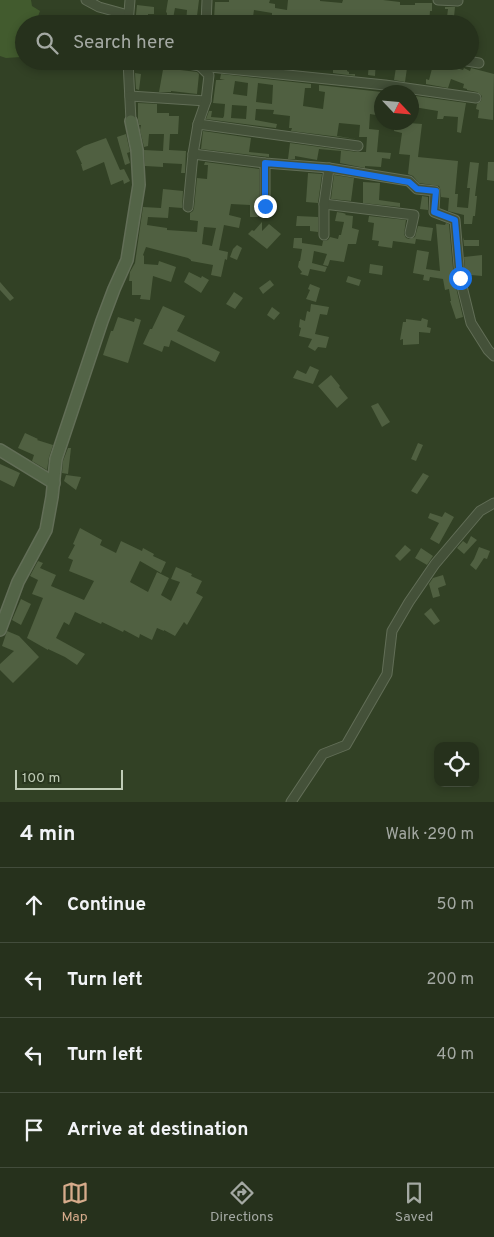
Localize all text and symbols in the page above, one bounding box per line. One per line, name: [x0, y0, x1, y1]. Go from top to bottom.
search box: [15, 15, 479, 70]
icon: search: [33, 29, 61, 57]
text: Search here: [73, 31, 175, 55]
north arrow: [374, 85, 419, 130]
route end: [254, 195, 277, 218]
route start: [449, 267, 472, 290]
map controls: [434, 742, 479, 787]
button: locate: [434, 742, 479, 787]
scale bar: [15, 767, 122, 790]
text: 100 m: [22, 770, 60, 787]
text: 4 min: [20, 821, 76, 848]
text: Walk · 290 m: [386, 825, 474, 845]
icon: ahead: [20, 891, 48, 919]
text: Continue: [67, 893, 146, 917]
text: 50 m: [437, 895, 474, 915]
icon: left: [20, 966, 48, 994]
text: Turn left: [67, 968, 143, 992]
text: 200 m: [426, 970, 474, 990]
icon: left: [20, 1041, 48, 1069]
text: Turn left: [67, 1043, 143, 1067]
text: 40 m: [436, 1045, 474, 1065]
icon: arrive: [20, 1116, 48, 1144]
text: Arrive at destination: [67, 1118, 248, 1142]
tab: Map: [61, 1179, 89, 1226]
tab: Directions: [210, 1179, 274, 1226]
tab: Saved: [395, 1179, 433, 1226]

